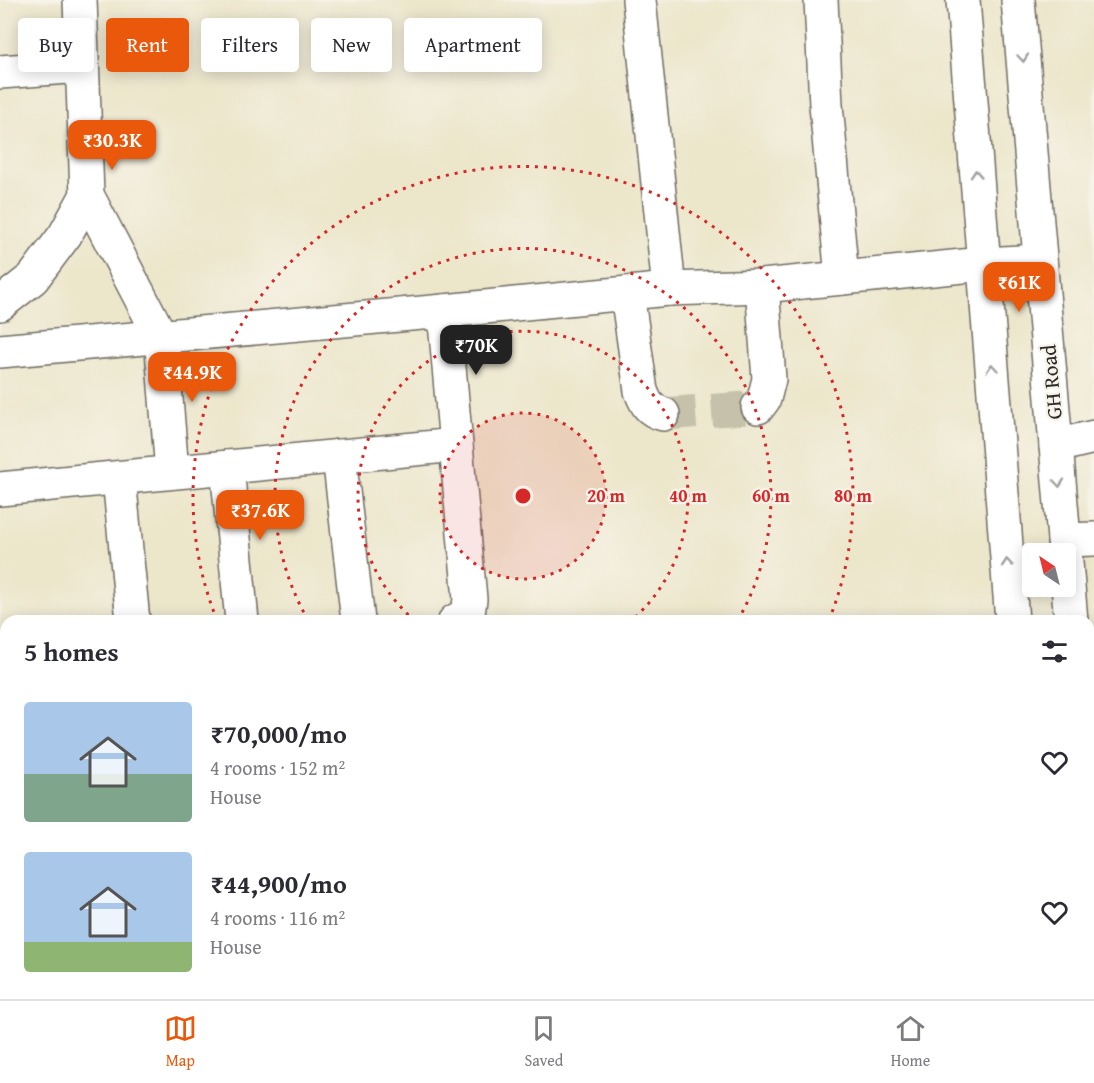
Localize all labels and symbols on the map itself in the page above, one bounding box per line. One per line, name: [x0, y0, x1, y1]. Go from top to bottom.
one-way arrow: [1016, 54, 1029, 63]
pin: ₹30.3K: [63, 120, 161, 171]
one-way arrow: [970, 169, 983, 178]
pin: ₹61K: [983, 262, 1055, 313]
pin: ₹70K: [440, 325, 512, 376]
street label: GH Road: [1032, 343, 1070, 421]
pin: ₹44.9K: [143, 352, 241, 403]
one-way arrow: [985, 364, 998, 373]
one-way arrow: [1052, 478, 1065, 487]
text: 20 m: [587, 482, 626, 509]
text: 40 m: [669, 482, 708, 509]
text: 60 m: [752, 482, 791, 509]
text: 80 m: [834, 482, 873, 509]
centre of rings: [513, 486, 533, 506]
pin: ₹37.6K: [211, 490, 309, 541]
north arrow: [1022, 543, 1076, 597]
one-way arrow: [1001, 558, 1014, 567]

